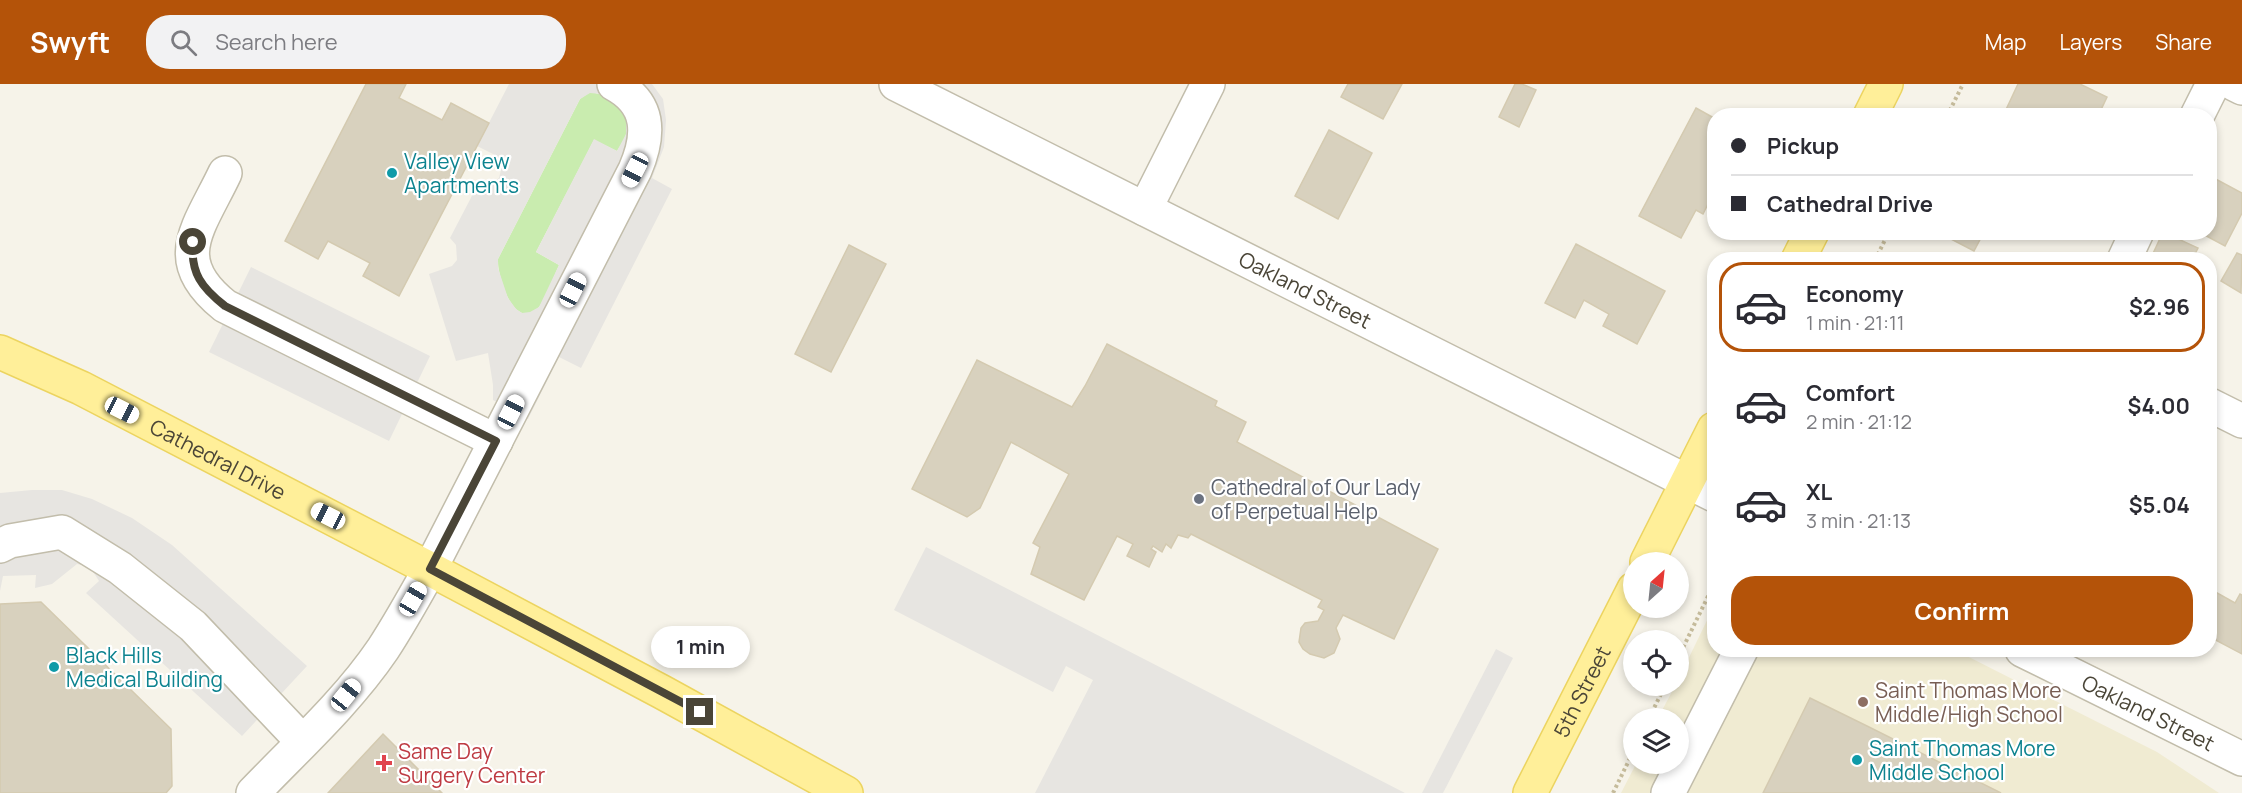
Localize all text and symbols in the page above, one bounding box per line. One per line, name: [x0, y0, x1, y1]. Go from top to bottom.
search box: [146, 15, 566, 69]
text: Swyft: [30, 23, 110, 61]
icon: search: [167, 26, 200, 59]
text: Search here: [215, 27, 338, 57]
text: Map: [1985, 28, 2026, 56]
text: Layers: [2059, 28, 2122, 56]
text: Share: [2155, 28, 2212, 56]
text: Pickup: [1767, 131, 1839, 161]
place label: Valley View Apartments: [404, 147, 519, 199]
car: [619, 150, 651, 190]
marker: Valley View Apartments: [385, 166, 399, 180]
text: Cathedral Drive: [1767, 189, 1933, 219]
route start: [179, 228, 206, 255]
street label: Oakland Street: [1234, 245, 1376, 335]
car: [557, 270, 589, 310]
text: Economy: [1806, 279, 1904, 309]
icon: car: [1734, 280, 1788, 334]
text: $2.96: [2129, 292, 2190, 322]
text: 1 min · 21:11: [1806, 309, 1905, 336]
text: Comfort: [1806, 378, 1895, 408]
icon: car: [1734, 379, 1788, 433]
text: $4.00: [2128, 391, 2190, 421]
car: [495, 392, 527, 432]
car: [102, 394, 142, 426]
text: 2 min · 21:12: [1806, 408, 1912, 435]
street label: Cathedral Drive: [145, 412, 291, 506]
place label: Cathedral of Our Lady of Perpetual Help: [1211, 473, 1421, 525]
text: XL: [1806, 477, 1832, 507]
icon: car: [1734, 478, 1788, 532]
text: $5.04: [2129, 490, 2190, 520]
marker: Cathedral of Our Lady of Perpetual Help: [1192, 492, 1206, 506]
car: [308, 500, 348, 532]
text: 3 min · 21:13: [1806, 507, 1911, 534]
north arrow: [1623, 552, 1689, 618]
map controls: [1623, 552, 1689, 774]
button: Confirm: [1731, 576, 2193, 645]
car: [396, 579, 430, 619]
callout: 1 min: [650, 625, 750, 667]
button: locate: [1623, 630, 1689, 696]
text: 1 min: [676, 633, 725, 660]
place label: Black Hills Medical Building: [66, 641, 223, 693]
street label: 5th Street: [1547, 641, 1617, 742]
marker: Black Hills Medical Building: [47, 660, 61, 674]
street label: Oakland Street: [2077, 668, 2219, 757]
car: [328, 675, 364, 715]
place label: Saint Thomas More Middle/High School: [1875, 676, 2063, 728]
marker: Saint Thomas More Middle/High School: [1856, 695, 1870, 709]
route end: [686, 698, 713, 725]
button: layers: [1623, 708, 1689, 774]
place label: Saint Thomas More Middle School: [1869, 734, 2055, 786]
place label: Same Day Surgery Center: [398, 737, 546, 789]
marker: Saint Thomas More Middle School: [1850, 753, 1864, 767]
marker: Same Day Surgery Center: [375, 754, 393, 772]

